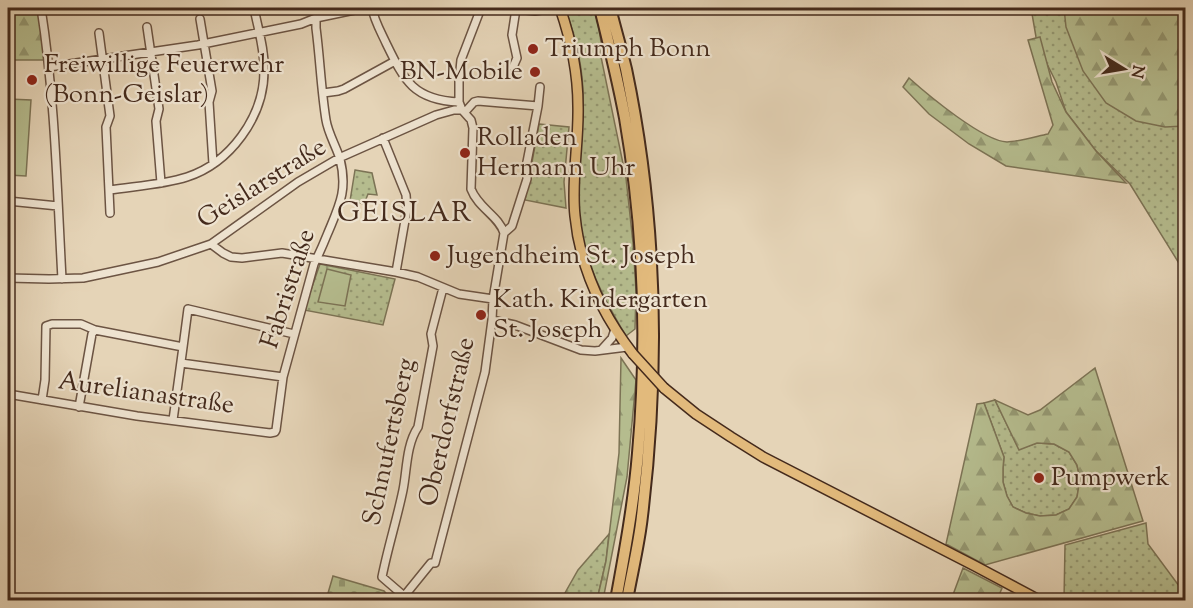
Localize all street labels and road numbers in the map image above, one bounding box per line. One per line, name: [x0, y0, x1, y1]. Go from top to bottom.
street label: Geislarstraße: [190, 130, 334, 238]
street label: Fabristraße: [252, 224, 326, 354]
street label: Oberdorfstraße: [411, 334, 485, 510]
street label: Schnufertsberg: [354, 355, 426, 529]
street label: Aurelianastraße: [55, 363, 237, 425]

